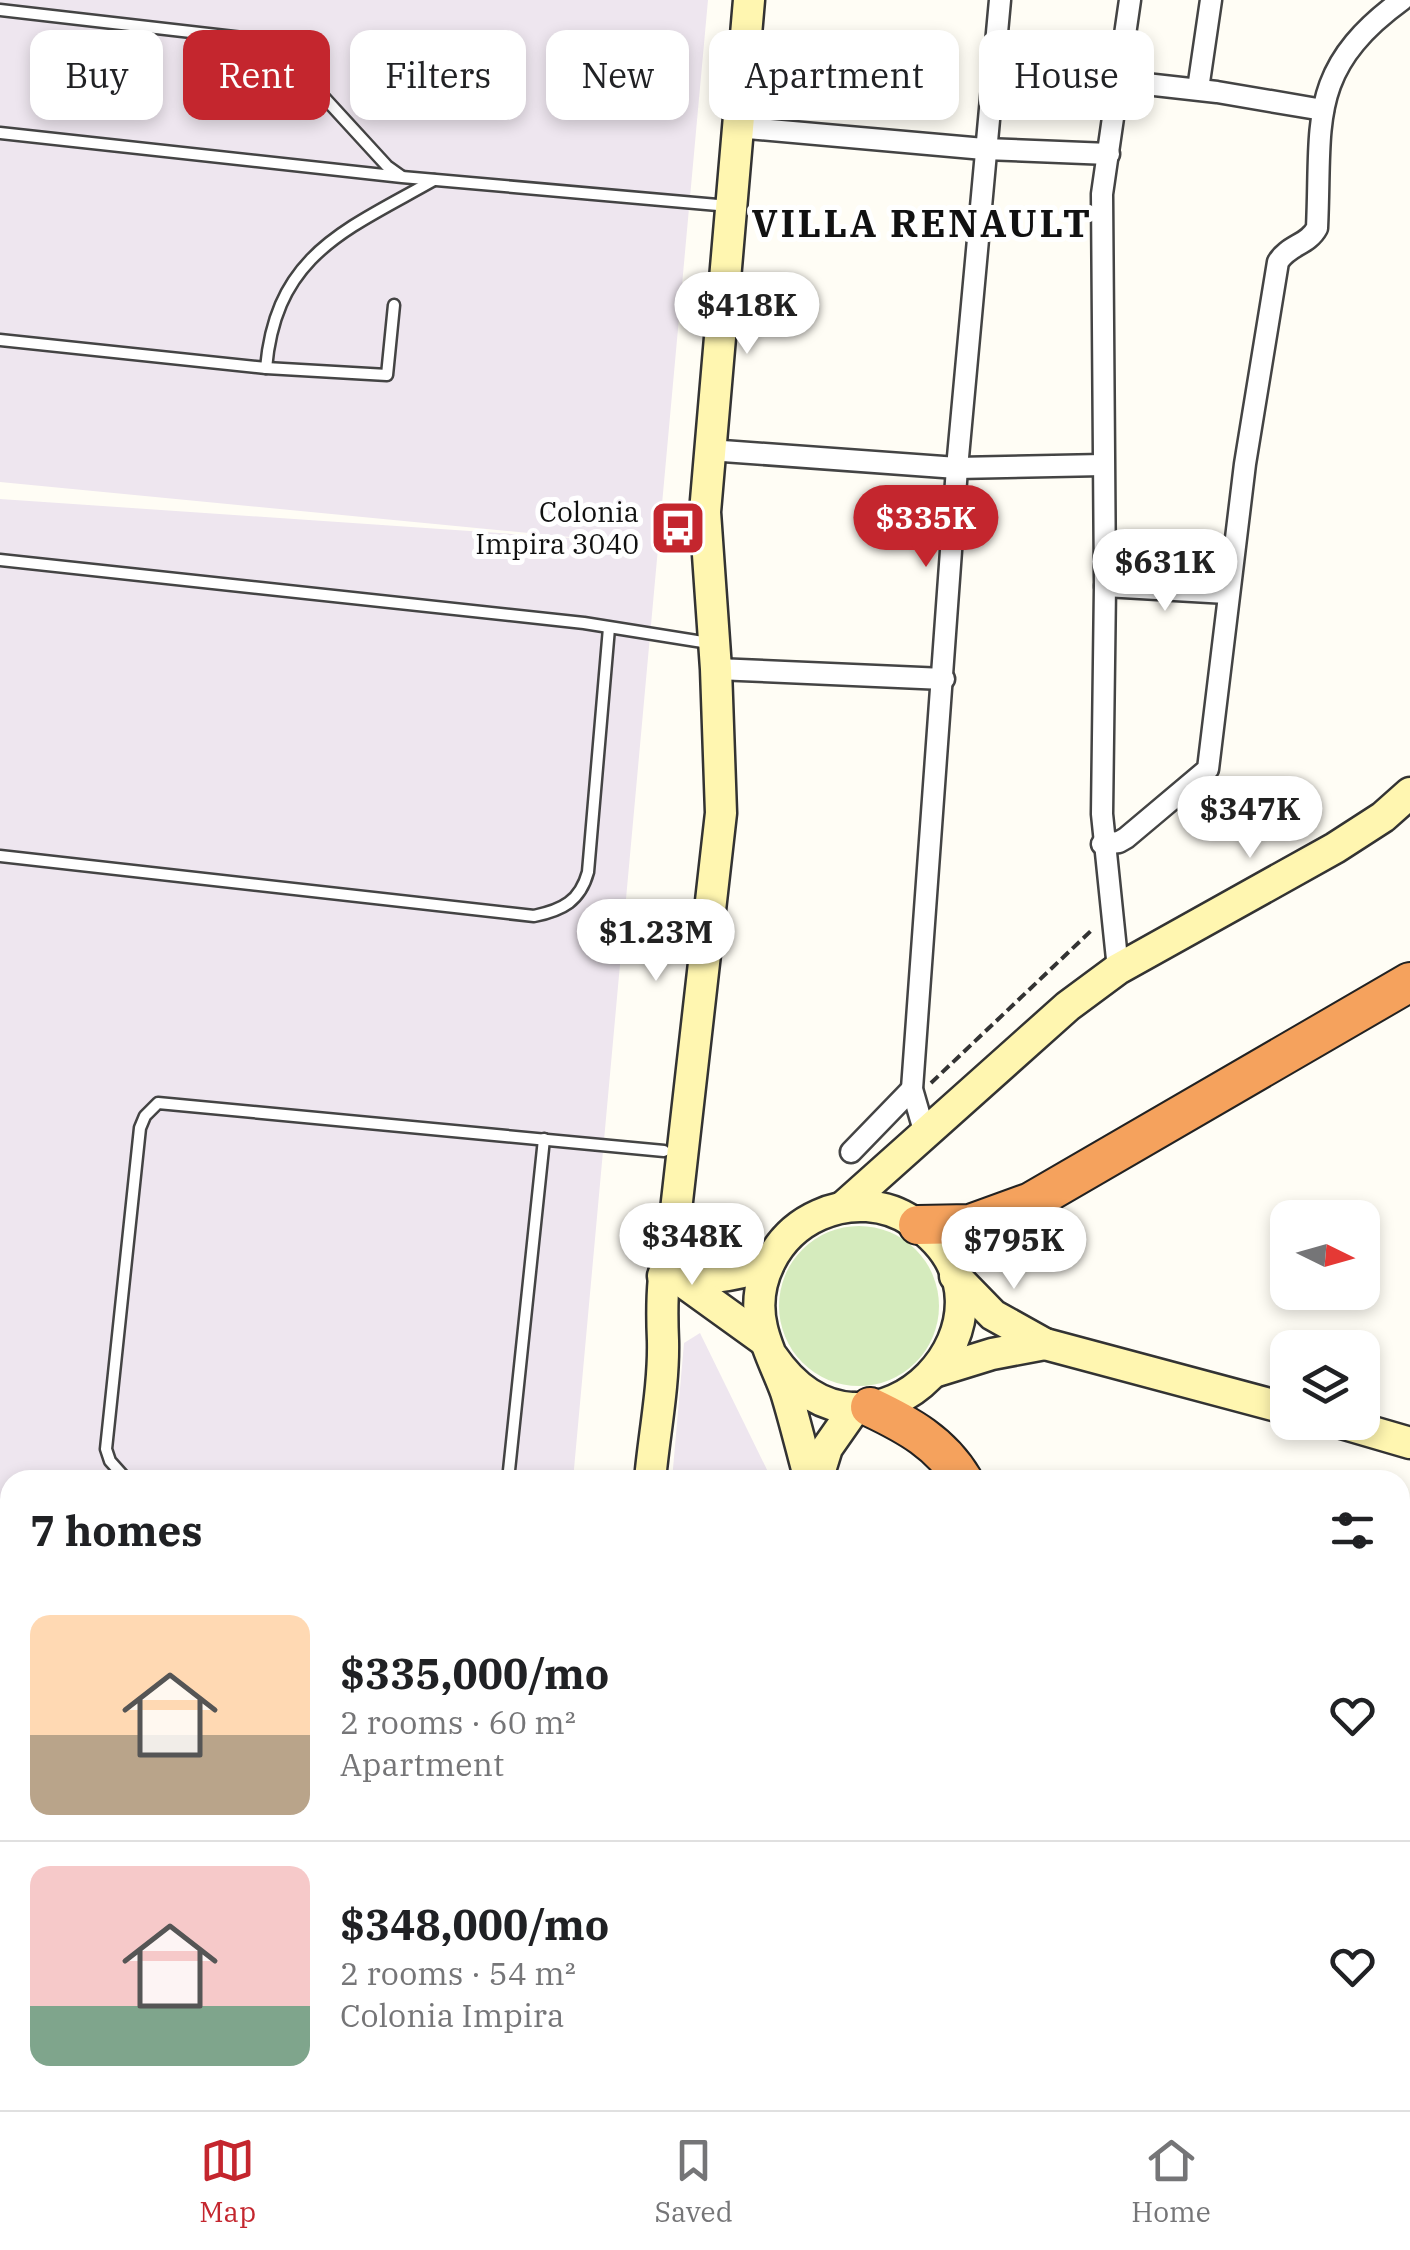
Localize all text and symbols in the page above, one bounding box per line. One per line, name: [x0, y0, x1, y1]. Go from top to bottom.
chip: Buy: [30, 30, 163, 120]
chip: Rent: [183, 30, 330, 120]
chip: Filters: [350, 30, 526, 120]
chip: New: [546, 30, 689, 120]
chip: Apartment: [709, 30, 959, 120]
chip: House: [979, 30, 1154, 120]
district label: VILLA RENAULT: [752, 198, 1092, 247]
pin: $418K: [677, 272, 817, 357]
text: $418K: [696, 283, 798, 325]
pin: $335K: [856, 485, 996, 570]
place label: Colonia Impira 3040: [475, 493, 639, 562]
text: $335K: [875, 496, 977, 538]
bus stop icon: Colonia Impira 3040: [648, 498, 708, 558]
pin: $631K: [1095, 529, 1235, 614]
text: $631K: [1114, 540, 1216, 582]
pin: $347K: [1180, 776, 1320, 861]
text: $347K: [1199, 787, 1301, 829]
pin: $1.23M: [575, 899, 737, 984]
text: $1.23M: [599, 910, 713, 952]
north arrow: [1270, 1200, 1380, 1310]
map controls: [1270, 1200, 1380, 1440]
pin: $348K: [622, 1203, 762, 1288]
pin: $795K: [944, 1207, 1084, 1292]
text: $348K: [641, 1214, 743, 1256]
text: $795K: [963, 1218, 1065, 1260]
button: layers: [1270, 1330, 1380, 1440]
text: 7 homes: [30, 1503, 203, 1558]
icon: filters: [1325, 1503, 1380, 1558]
text: $335,000/mo: [340, 1646, 609, 1701]
icon: home: [110, 1655, 230, 1775]
icon: heart: [1325, 1688, 1380, 1743]
text: 2 rooms · 60 m²: [340, 1701, 576, 1743]
text: Apartment: [340, 1743, 504, 1785]
text: $348,000/mo: [340, 1897, 609, 1952]
icon: home: [110, 1906, 230, 2026]
icon: heart: [1325, 1939, 1380, 1994]
text: 2 rooms · 54 m²: [340, 1952, 576, 1994]
text: Colonia Impira: [340, 1994, 564, 2036]
tab: Map: [199, 2133, 256, 2230]
tab: Saved: [654, 2133, 733, 2230]
tab: Home: [1131, 2133, 1211, 2230]

